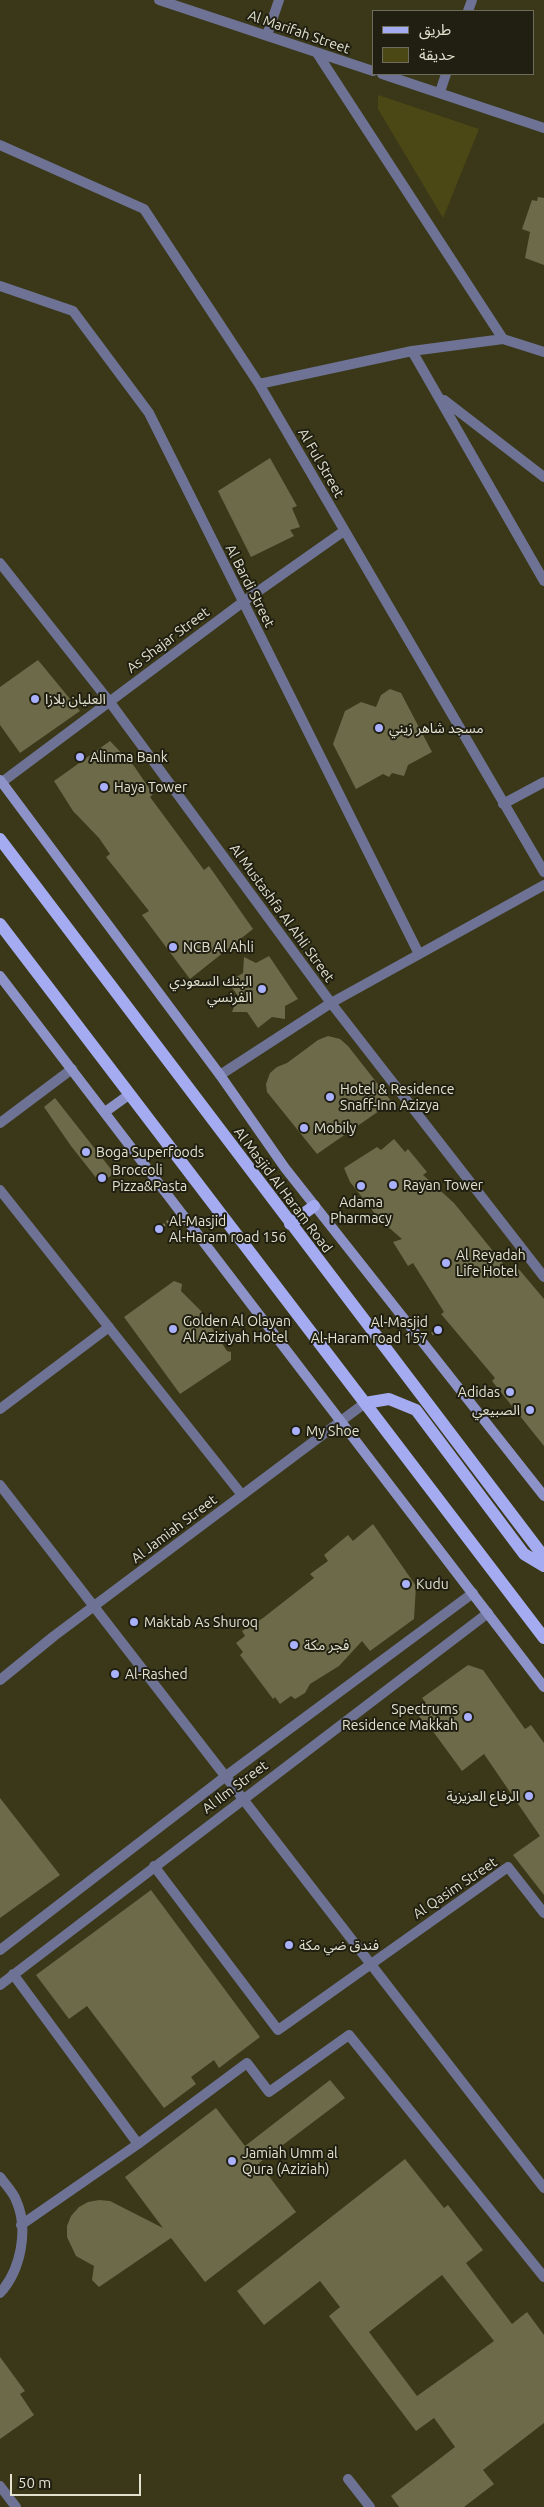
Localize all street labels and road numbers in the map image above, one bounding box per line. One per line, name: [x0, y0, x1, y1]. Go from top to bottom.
street label: Al Marifah Street: [246, 7, 352, 57]
street label: Al Ful Street: [294, 425, 348, 501]
street label: Al Bardi Street: [222, 542, 278, 630]
street label: As Shajar Street: [123, 603, 213, 677]
street label: Al Mustashfa Al Ahli Street: [226, 840, 338, 986]
street label: Al Masjid Al Haram Road: [230, 1124, 336, 1256]
street label: Al Jamiah Street: [128, 1491, 220, 1567]
street label: Al Ilm Street: [199, 1757, 271, 1817]
street label: Al Qasim Street: [410, 1854, 500, 1922]

